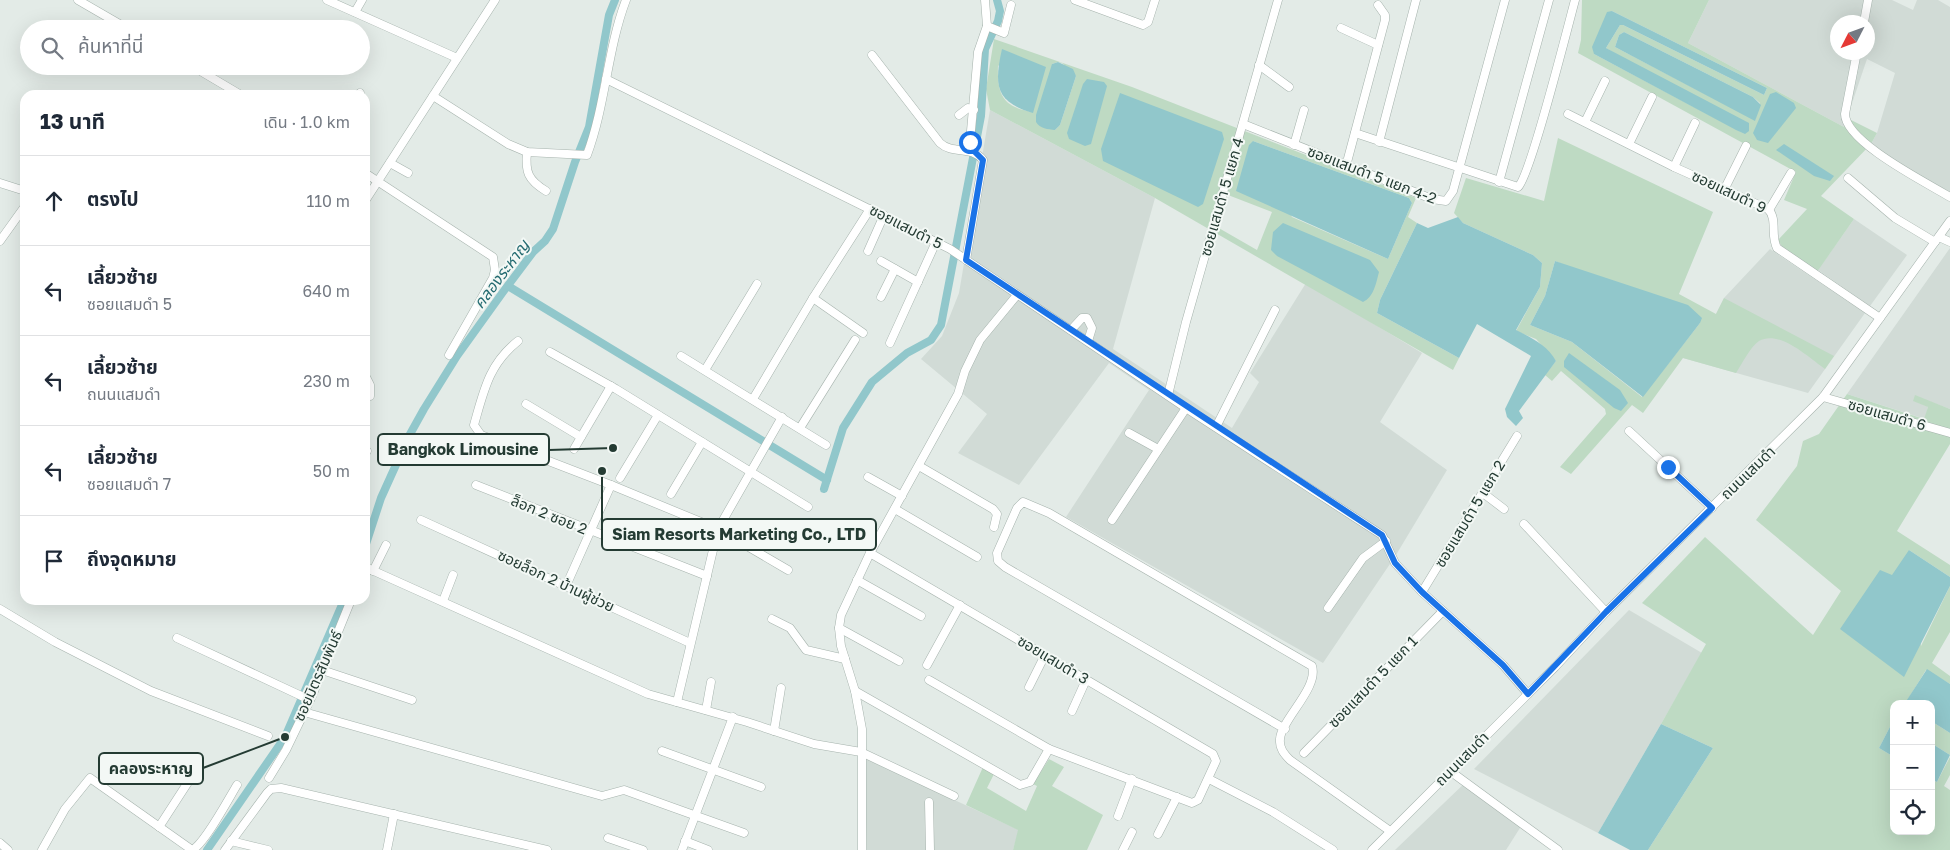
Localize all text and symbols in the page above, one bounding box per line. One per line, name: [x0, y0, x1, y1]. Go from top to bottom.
north arrow: [1830, 15, 1875, 60]
search box: [20, 20, 370, 75]
icon: search: [38, 34, 66, 62]
text: ค้นหาที่นี่: [78, 34, 143, 57]
text: 13 นาที: [40, 108, 105, 134]
text: เดิน · 1.0 km: [263, 112, 350, 132]
route start: [959, 131, 982, 154]
street label: ซอยแสมดำ 5 แยก 4: [1196, 135, 1247, 258]
street label: ซอยแสมดำ 5 แยก 4-2: [1305, 141, 1439, 207]
street label: ซอยแสมดำ 9: [1689, 166, 1770, 216]
icon: ahead: [40, 187, 68, 215]
text: ตรงไป: [87, 187, 139, 210]
text: 110 m: [306, 191, 350, 211]
street label: ซอยแสมดำ 5: [867, 200, 946, 252]
water label: คลองระหาญ: [469, 235, 534, 312]
text: เลี้ยวซ้าย: [87, 265, 158, 288]
icon: left: [40, 277, 68, 305]
text: 640 m: [302, 281, 350, 301]
text: ซอยแสมดำ 5: [87, 294, 172, 314]
text: เลี้ยวซ้าย: [87, 355, 158, 378]
icon: left: [40, 367, 68, 395]
text: 230 m: [303, 371, 350, 391]
text: ถนนแสมดำ: [87, 384, 161, 404]
street label: ซอยแสมดำ 6: [1846, 394, 1928, 434]
callout: Bangkok Limousine: [378, 434, 549, 465]
text: Bangkok Limousine: [387, 439, 539, 459]
street label: ถนนแสมดำ: [1716, 442, 1778, 503]
text: เลี้ยวซ้าย: [87, 445, 158, 468]
route end: [1657, 456, 1680, 479]
icon: left: [40, 457, 68, 485]
street label: ซอยแสมดำ 5 แยก 2: [1430, 457, 1508, 570]
text: 50 m: [313, 461, 350, 481]
text: ซอยแสมดำ 7: [87, 474, 171, 494]
street label: ล็อก 2 ซอย 2: [509, 491, 590, 538]
callout: Siam Resorts Marketing Co., LTD: [602, 519, 876, 550]
text: Siam Resorts Marketing Co., LTD: [612, 524, 866, 544]
street label: ซอยล็อก 2 บ้านผู้ช่วย: [495, 545, 618, 616]
icon: arrive: [40, 547, 68, 575]
text: ถึงจุดหมาย: [87, 547, 177, 570]
street label: ซอยมิตรสัมพันธ์: [289, 627, 345, 724]
street label: ซอยแสมดำ 3: [1015, 631, 1092, 687]
street label: ซอยแสมดำ 5 แยก 1: [1324, 632, 1421, 731]
map controls: [1890, 700, 1935, 835]
button: +: [1890, 700, 1935, 745]
street label: ถนนแสมดำ: [1431, 728, 1492, 789]
button: −: [1890, 745, 1935, 790]
callout: คลองระหาญ: [99, 753, 203, 784]
text: คลองระหาญ: [109, 758, 193, 778]
button: locate: [1890, 790, 1935, 835]

